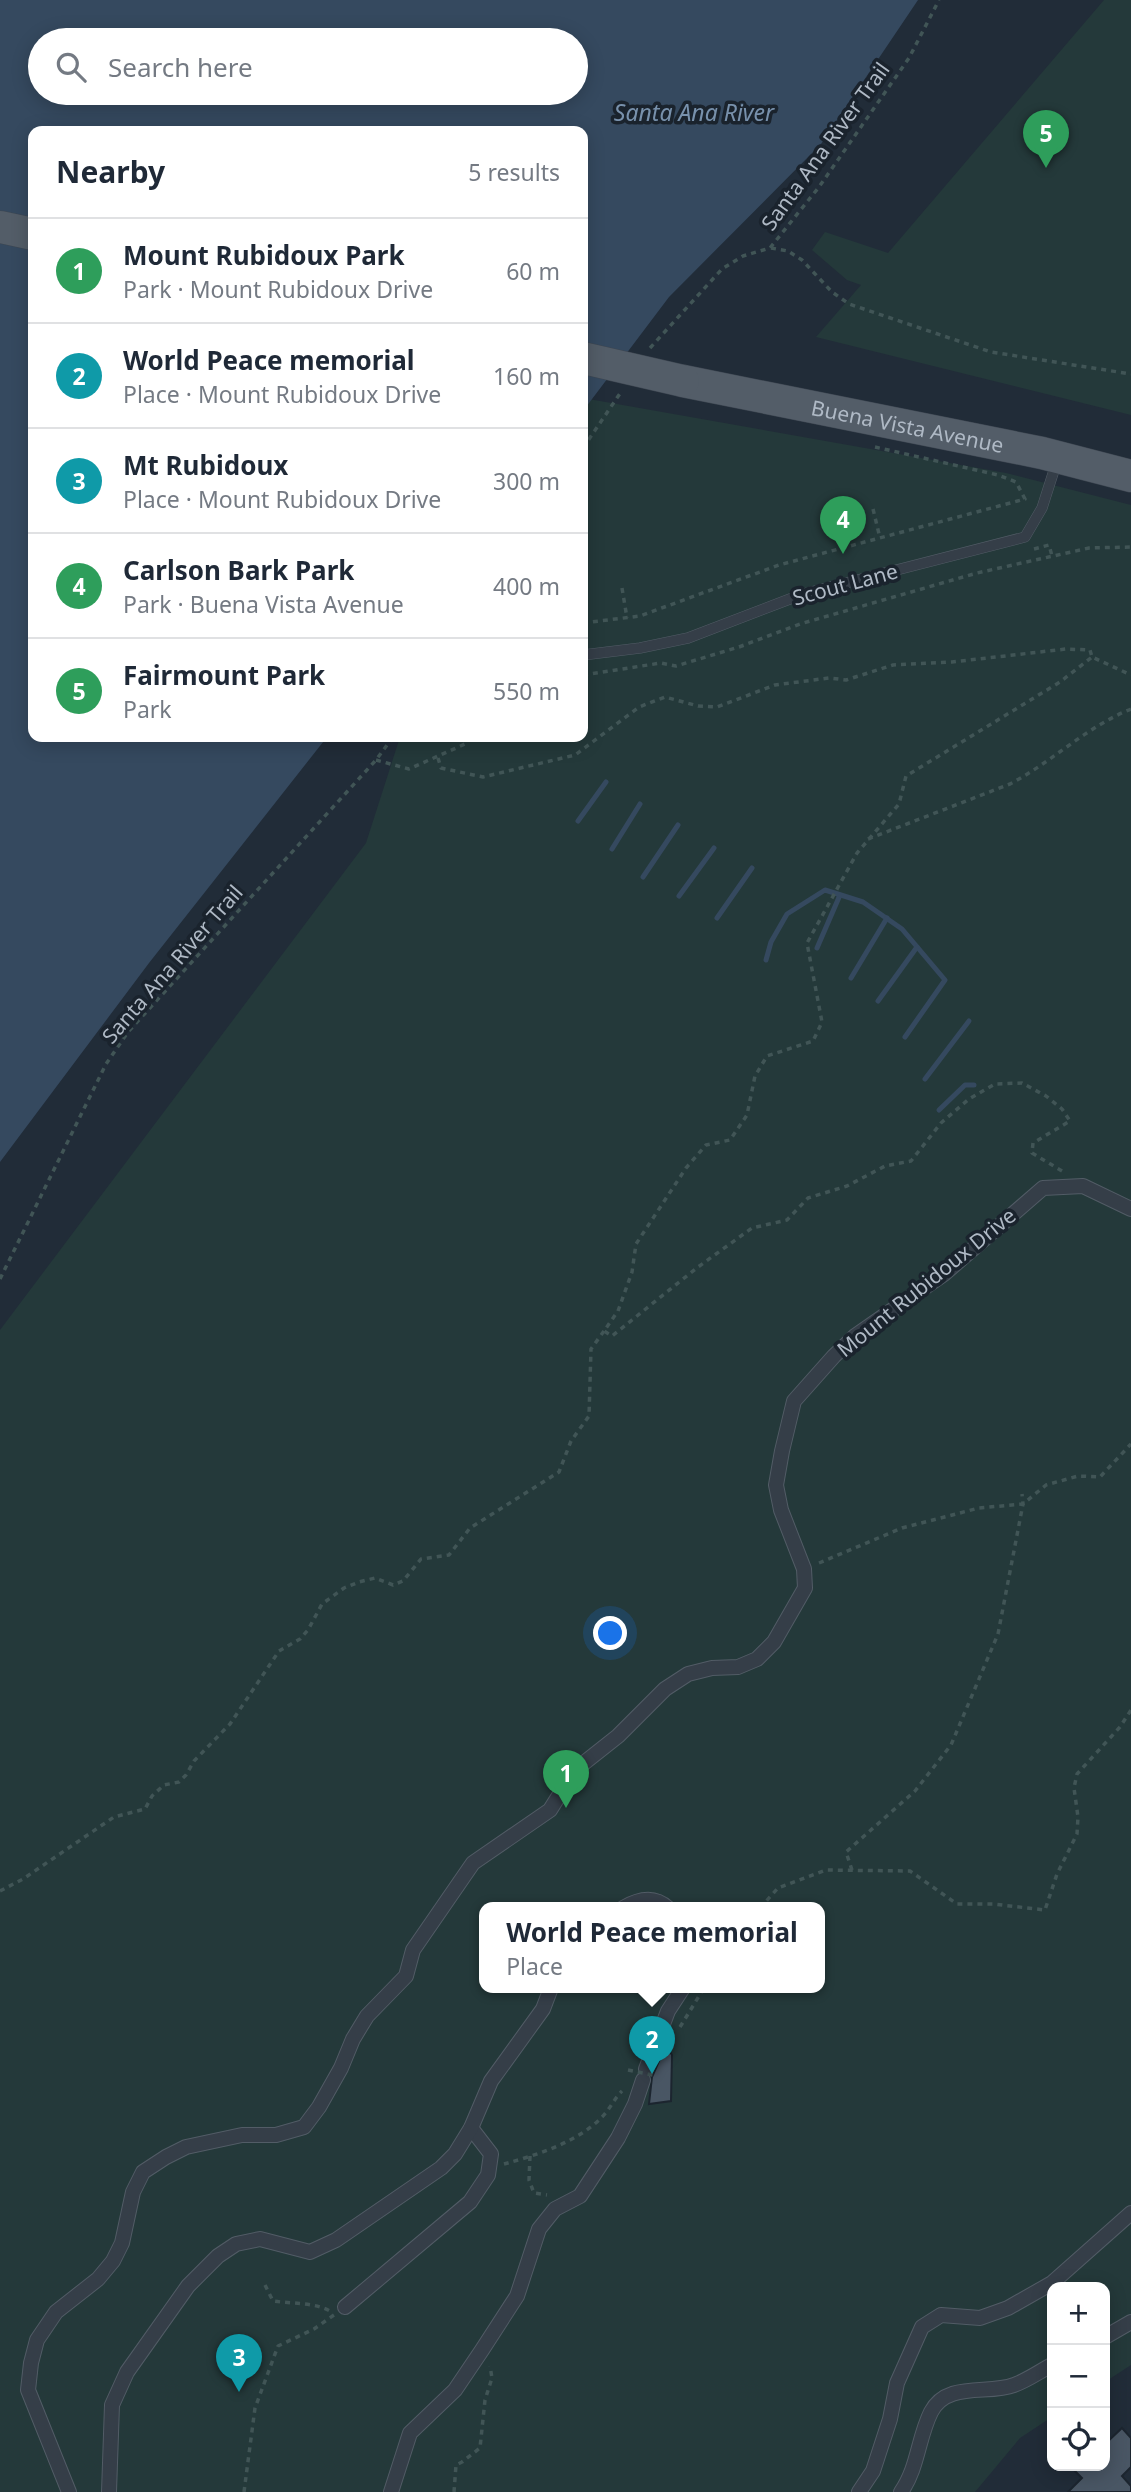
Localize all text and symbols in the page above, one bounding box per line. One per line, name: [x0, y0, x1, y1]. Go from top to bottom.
search box: [28, 28, 588, 105]
icon: search: [52, 48, 90, 86]
text: Search here: [108, 49, 253, 85]
street label: Santa Ana River Trail: [754, 56, 896, 236]
water label: Santa Ana River: [614, 96, 775, 128]
pin: 5: [1023, 110, 1069, 168]
text: Nearby: [56, 151, 165, 192]
text: 5 results: [468, 156, 560, 188]
text: Mount Rubidoux Park: [123, 237, 405, 273]
text: 1: [72, 255, 86, 287]
text: 60 m: [506, 255, 560, 287]
text: Park · Mount Rubidoux Drive: [123, 273, 433, 305]
text: World Peace memorial: [123, 342, 415, 378]
text: 2: [72, 360, 86, 392]
text: 160 m: [493, 360, 560, 392]
text: Place · Mount Rubidoux Drive: [123, 378, 441, 410]
street label: Buena Vista Avenue: [809, 393, 1006, 459]
text: Mt Rubidoux: [123, 447, 288, 483]
text: 3: [72, 465, 86, 497]
text: 300 m: [493, 465, 560, 497]
text: Place · Mount Rubidoux Drive: [123, 483, 441, 515]
pin: 4: [820, 496, 866, 554]
text: Carlson Bark Park: [123, 552, 354, 588]
street label: Scout Lane: [789, 557, 901, 611]
text: 4: [72, 570, 86, 602]
text: 400 m: [493, 570, 560, 602]
text: Park · Buena Vista Avenue: [123, 588, 404, 620]
text: Fairmount Park: [123, 657, 325, 693]
text: 5: [72, 675, 86, 707]
text: 550 m: [493, 675, 560, 707]
text: Park: [123, 693, 172, 725]
street label: Santa Ana River Trail: [95, 879, 249, 1049]
street label: Mount Rubidoux Drive: [831, 1201, 1021, 1363]
your location: [593, 1616, 627, 1650]
pin: 1: [543, 1750, 589, 1808]
popup: [479, 1902, 825, 1993]
text: World Peace memorial: [506, 1914, 798, 1950]
text: Place: [506, 1950, 563, 1982]
pin: 2: [629, 2016, 675, 2074]
map controls: [1047, 2282, 1110, 2471]
button: +: [1047, 2282, 1110, 2345]
pin: 3: [216, 2334, 262, 2392]
button: −: [1047, 2345, 1110, 2408]
button: locate: [1047, 2408, 1110, 2471]

